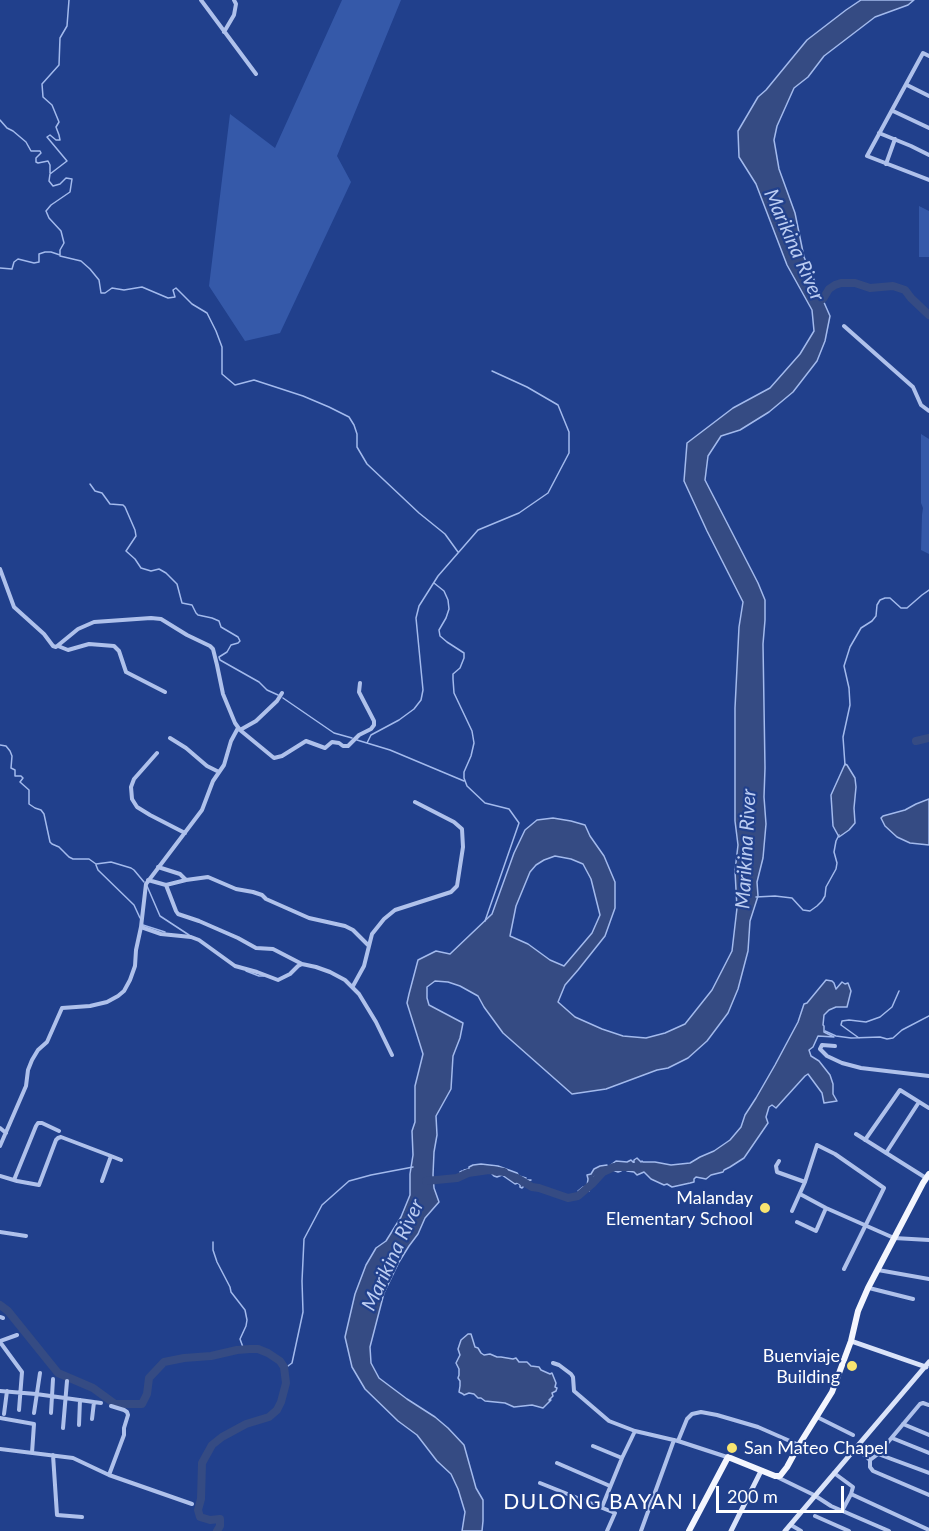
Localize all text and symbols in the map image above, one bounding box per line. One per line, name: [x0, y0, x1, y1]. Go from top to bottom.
water label: Marikina River: [759, 185, 829, 305]
water label: Marikina River: [731, 788, 761, 910]
place label: Malanday Elementary School: [606, 1187, 753, 1230]
water label: Marikina River: [357, 1196, 429, 1314]
marker: Malanday Elementary School: [758, 1201, 772, 1215]
place label: Buenviaje Building: [763, 1345, 840, 1388]
marker: Buenviaje Building: [845, 1359, 859, 1373]
place label: San Mateo Chapel: [744, 1437, 888, 1459]
marker: San Mateo Chapel: [725, 1441, 739, 1455]
scale bar: [719, 1474, 846, 1512]
text: 200 m: [727, 1485, 778, 1507]
district label: DULONG BAYAN I: [503, 1489, 699, 1515]

